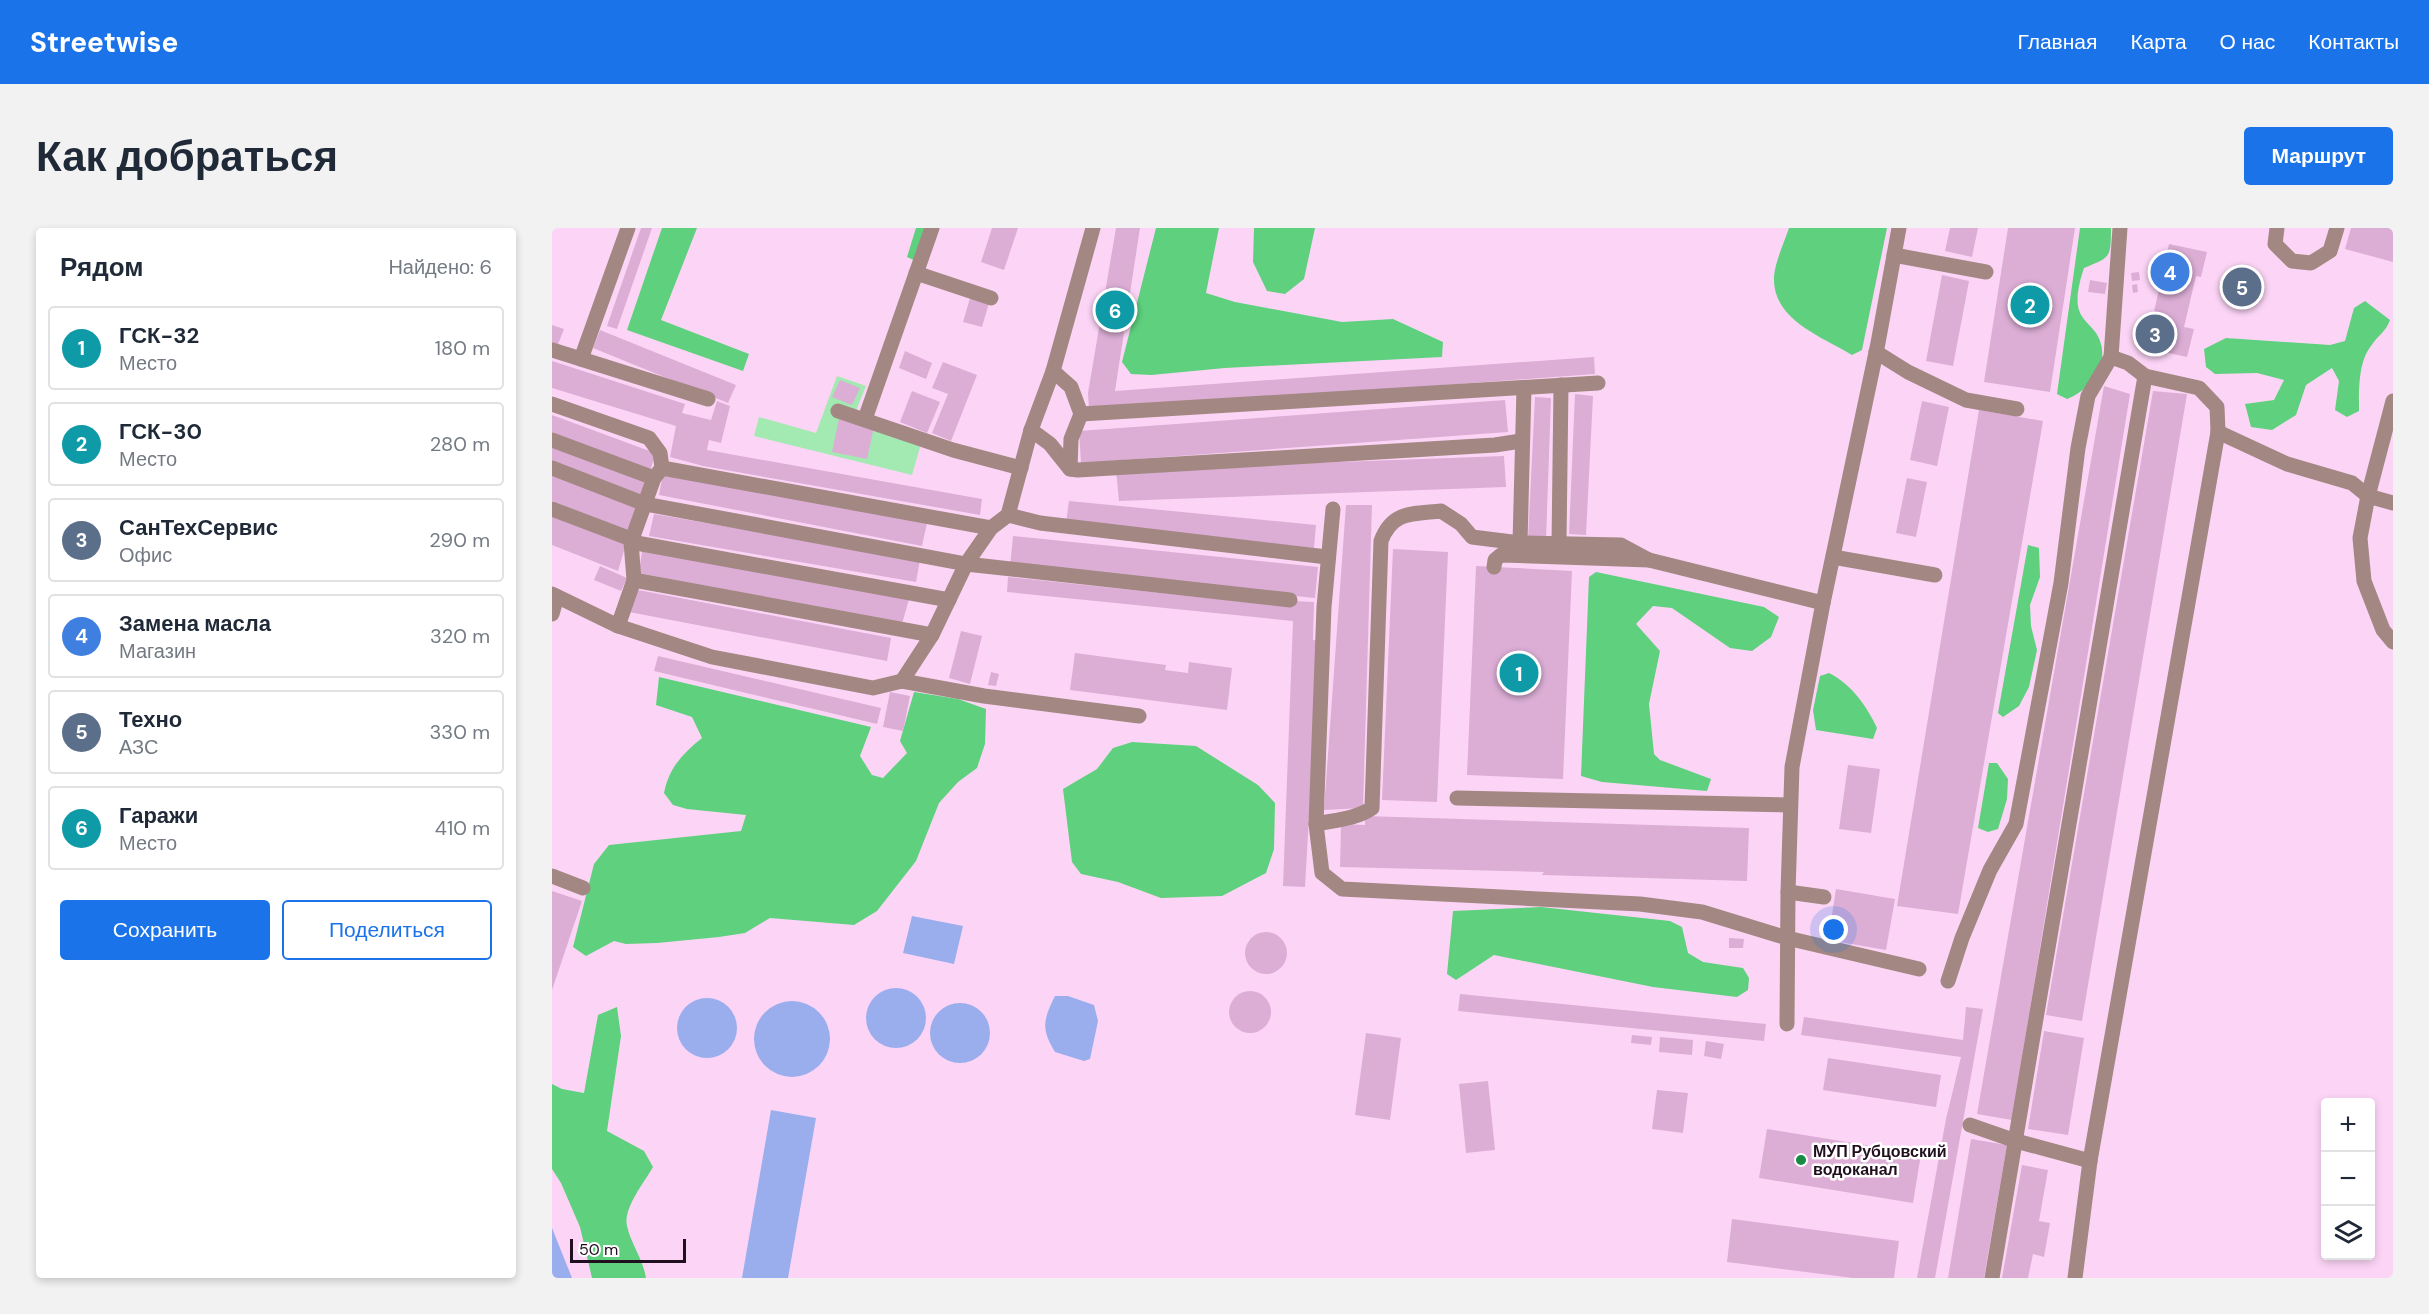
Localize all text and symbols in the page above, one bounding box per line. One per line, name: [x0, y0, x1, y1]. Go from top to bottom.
text: Streetwise: [30, 24, 178, 61]
text: Главная: [2017, 28, 2097, 56]
text: Карта: [2130, 28, 2187, 56]
text: О нас: [2220, 28, 2275, 56]
text: Контакты: [2308, 28, 2399, 56]
button: Маршрут: [2244, 127, 2393, 185]
text: Как добраться: [36, 129, 338, 184]
text: Рядом: [60, 250, 143, 284]
pin: 4: [2150, 250, 2190, 294]
text: Найдено: 6: [388, 254, 492, 280]
pin: 5: [2222, 264, 2262, 310]
pin: 2: [2010, 282, 2050, 328]
pin: 6: [1096, 288, 1134, 332]
pin: 3: [2136, 312, 2174, 356]
text: ГСК-32: [119, 321, 199, 350]
text: 1: [78, 335, 85, 361]
text: 180 m: [435, 335, 490, 361]
text: Место: [119, 350, 177, 376]
text: ГСК-30: [119, 417, 202, 446]
text: 2: [76, 431, 87, 457]
text: 280 m: [430, 431, 490, 457]
text: Место: [119, 446, 177, 472]
text: СанТехСервис: [119, 513, 278, 542]
text: 3: [75, 527, 88, 553]
text: 290 m: [429, 527, 490, 553]
text: Офис: [119, 542, 172, 568]
text: Замена масла: [119, 609, 271, 638]
text: 4: [75, 623, 88, 649]
text: 320 m: [430, 623, 490, 649]
text: Магазин: [119, 638, 196, 664]
pin: 1: [1500, 650, 1538, 696]
text: Техно: [119, 705, 182, 734]
text: 5: [75, 719, 88, 745]
text: 330 m: [430, 719, 490, 745]
text: АЗС: [119, 734, 158, 760]
text: Гаражи: [119, 801, 198, 830]
text: 6: [75, 815, 88, 841]
text: 410 m: [435, 815, 490, 841]
text: Место: [119, 830, 177, 856]
button: Сохранить: [60, 900, 270, 960]
button: Поделиться: [282, 900, 492, 960]
your location: [1819, 915, 1848, 944]
map controls: [2321, 1098, 2375, 1260]
button: +: [2321, 1098, 2375, 1152]
place label: МУП Рубцовский водоканал: [1813, 1141, 1947, 1180]
button: −: [2321, 1152, 2375, 1206]
marker: МУП Рубцовский водоканал: [1794, 1153, 1808, 1167]
button: layers: [2321, 1206, 2375, 1260]
scale bar: [570, 1236, 686, 1264]
text: 50 m: [579, 1239, 618, 1260]

